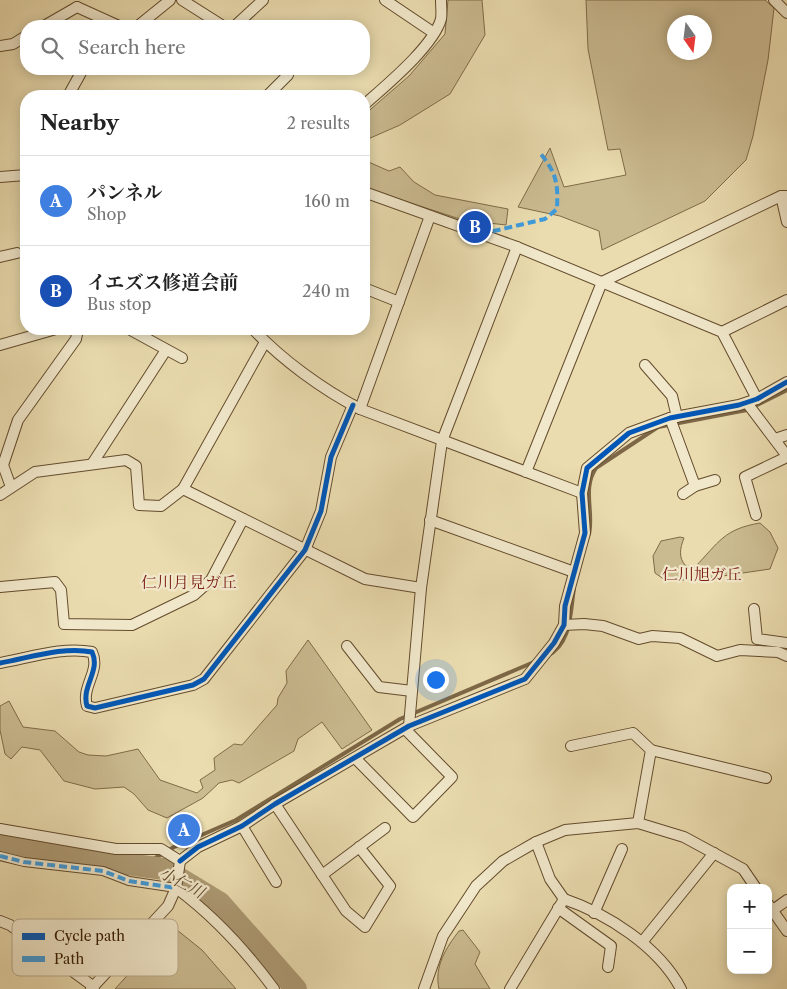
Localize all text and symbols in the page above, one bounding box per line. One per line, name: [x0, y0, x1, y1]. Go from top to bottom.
north arrow: [667, 15, 712, 60]
search box: [20, 20, 370, 75]
icon: search: [38, 34, 66, 62]
text: Search here: [78, 36, 186, 59]
text: Nearby: [40, 110, 119, 135]
text: 2 results: [287, 113, 350, 133]
text: パンネル: [87, 181, 162, 204]
text: A: [50, 191, 62, 211]
text: 160 m: [305, 191, 350, 211]
text: Shop: [87, 204, 126, 224]
pin: B: [459, 208, 491, 246]
text: イエズス修道会前: [87, 271, 238, 294]
text: B: [50, 281, 62, 301]
text: 240 m: [302, 281, 350, 301]
text: Bus stop: [87, 294, 151, 314]
district label: 仁川旭ガ丘: [662, 564, 742, 584]
district label: 仁川月見ガ丘: [141, 572, 237, 592]
your location: [423, 667, 449, 693]
pin: A: [168, 811, 200, 849]
water label: 小仁川: [156, 862, 210, 903]
map controls: [727, 884, 772, 974]
button: +: [727, 884, 772, 929]
legend: [12, 919, 178, 976]
text: Cycle path: [54, 927, 125, 945]
button: −: [727, 929, 772, 974]
text: Path: [54, 950, 84, 968]

